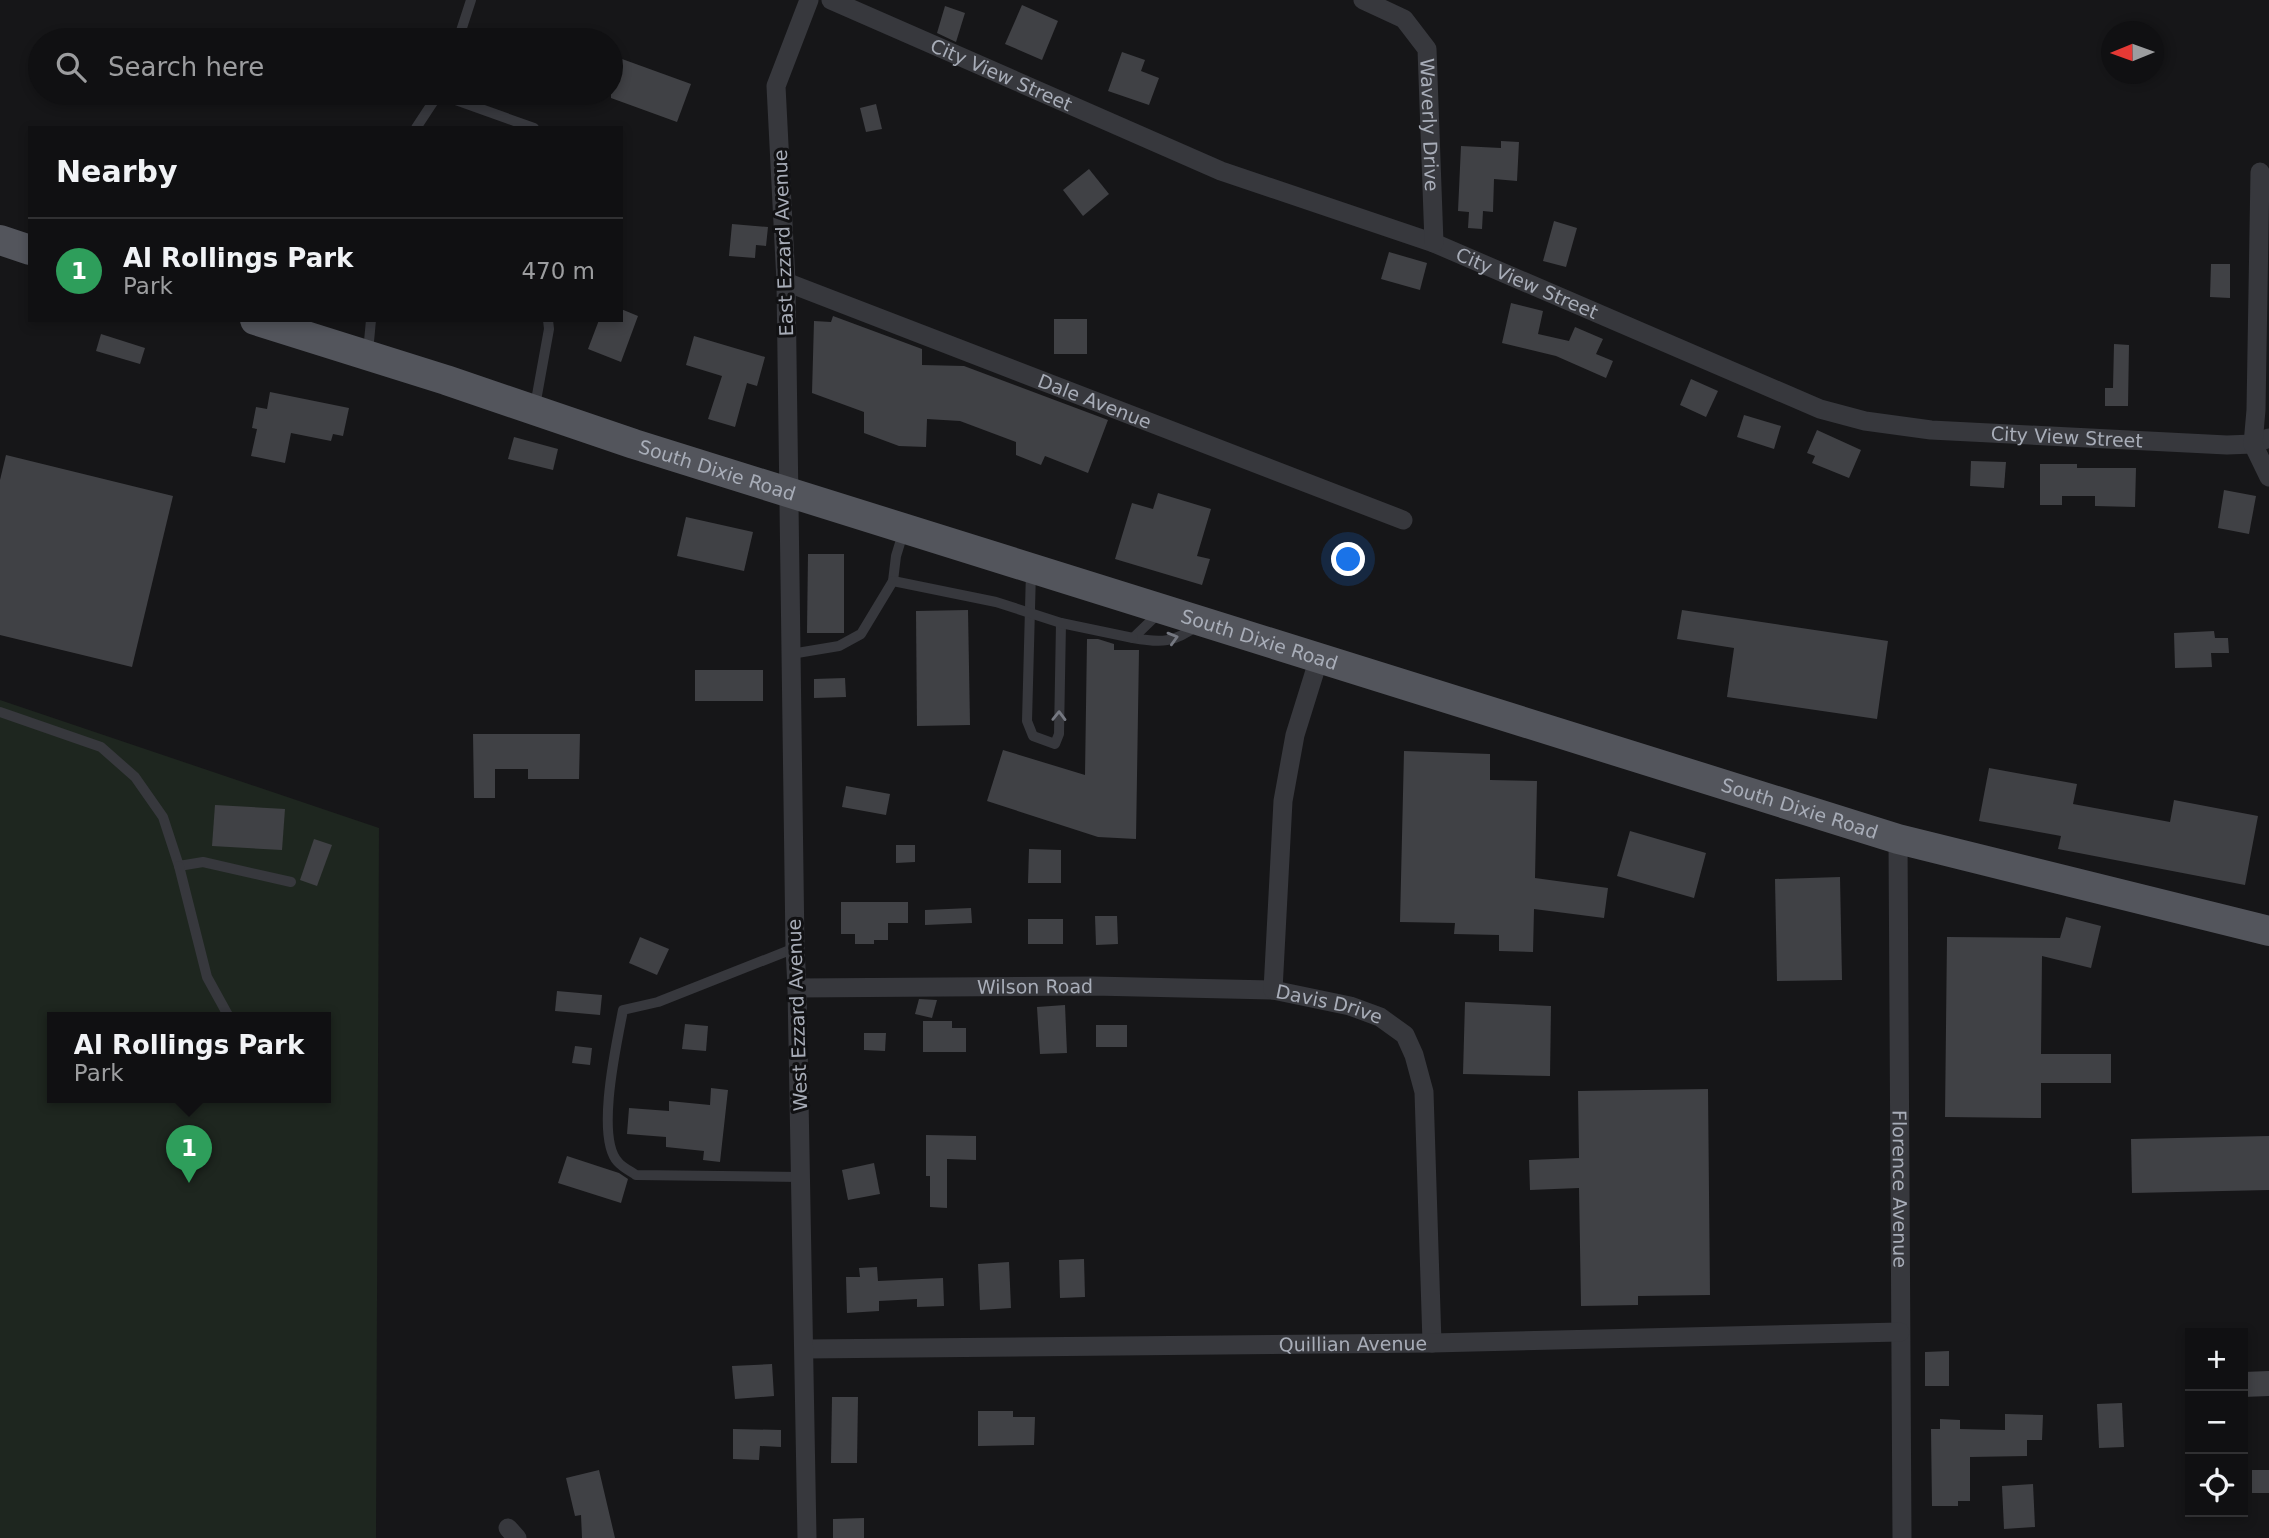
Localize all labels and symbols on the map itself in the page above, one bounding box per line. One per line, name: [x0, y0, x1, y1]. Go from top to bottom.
north arrow: [2101, 21, 2164, 84]
street label: City View Street: [927, 34, 1075, 115]
street label: Waverly Drive: [1416, 58, 1443, 192]
street label: East Ezzard Avenue: [769, 149, 797, 337]
street label: City View Street: [1453, 243, 1601, 323]
street label: Dale Avenue: [1035, 369, 1155, 433]
street label: City View Street: [1990, 422, 2143, 452]
street label: South Dixie Road: [636, 435, 798, 505]
your location: [1331, 542, 1365, 576]
street label: South Dixie Road: [1178, 605, 1341, 674]
one-way arrow: [1167, 632, 1179, 647]
one-way arrow: [1052, 711, 1067, 722]
street label: South Dixie Road: [1718, 773, 1881, 843]
street label: West Ezzard Avenue: [783, 918, 811, 1112]
street label: Wilson Road: [977, 975, 1093, 998]
street label: Davis Drive: [1274, 980, 1386, 1028]
street label: Florence Avenue: [1889, 1110, 1911, 1268]
pin: 1: [166, 1125, 212, 1183]
street label: Quillian Avenue: [1279, 1332, 1427, 1355]

